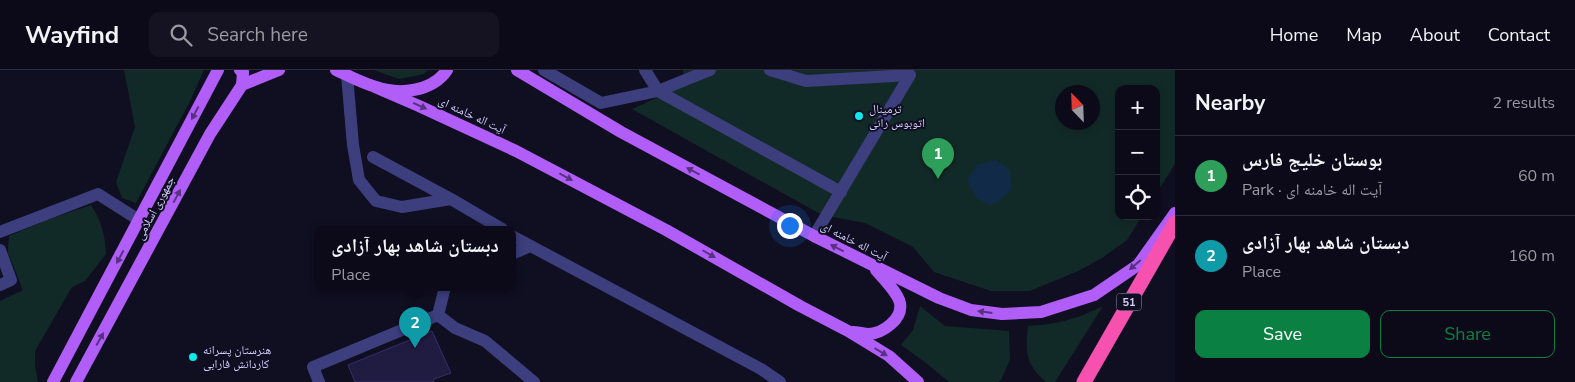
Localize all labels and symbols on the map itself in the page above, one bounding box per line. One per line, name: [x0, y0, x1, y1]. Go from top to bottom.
north arrow: [1055, 85, 1100, 130]
street label: آیت اله خامنه ای: [436, 92, 509, 138]
place label: ترمینال اتوبوس رانی: [869, 101, 925, 131]
one-way arrow: [413, 103, 427, 111]
one-way arrow: [191, 106, 199, 120]
marker: ترمینال اتوبوس رانی: [853, 110, 865, 122]
pin: 1: [922, 138, 954, 179]
one-way arrow: [686, 167, 701, 175]
street label: جمهوری اسلامی: [132, 173, 179, 243]
one-way arrow: [559, 173, 573, 182]
one-way arrow: [173, 189, 181, 203]
your location: [777, 213, 803, 239]
street label: آیت اله خامنه ای: [818, 217, 891, 265]
one-way arrow: [829, 244, 844, 252]
one-way arrow: [116, 250, 124, 264]
one-way arrow: [703, 250, 716, 259]
one-way arrow: [1128, 260, 1141, 271]
road number: 51: [1116, 293, 1142, 310]
pin: 2: [399, 307, 431, 348]
one-way arrow: [977, 308, 993, 316]
one-way arrow: [96, 332, 104, 346]
place label: هنرستان پسرانه کاردانش فارابی: [203, 342, 271, 372]
one-way arrow: [875, 347, 888, 356]
marker: هنرستان پسرانه کاردانش فارابی: [187, 351, 199, 363]

